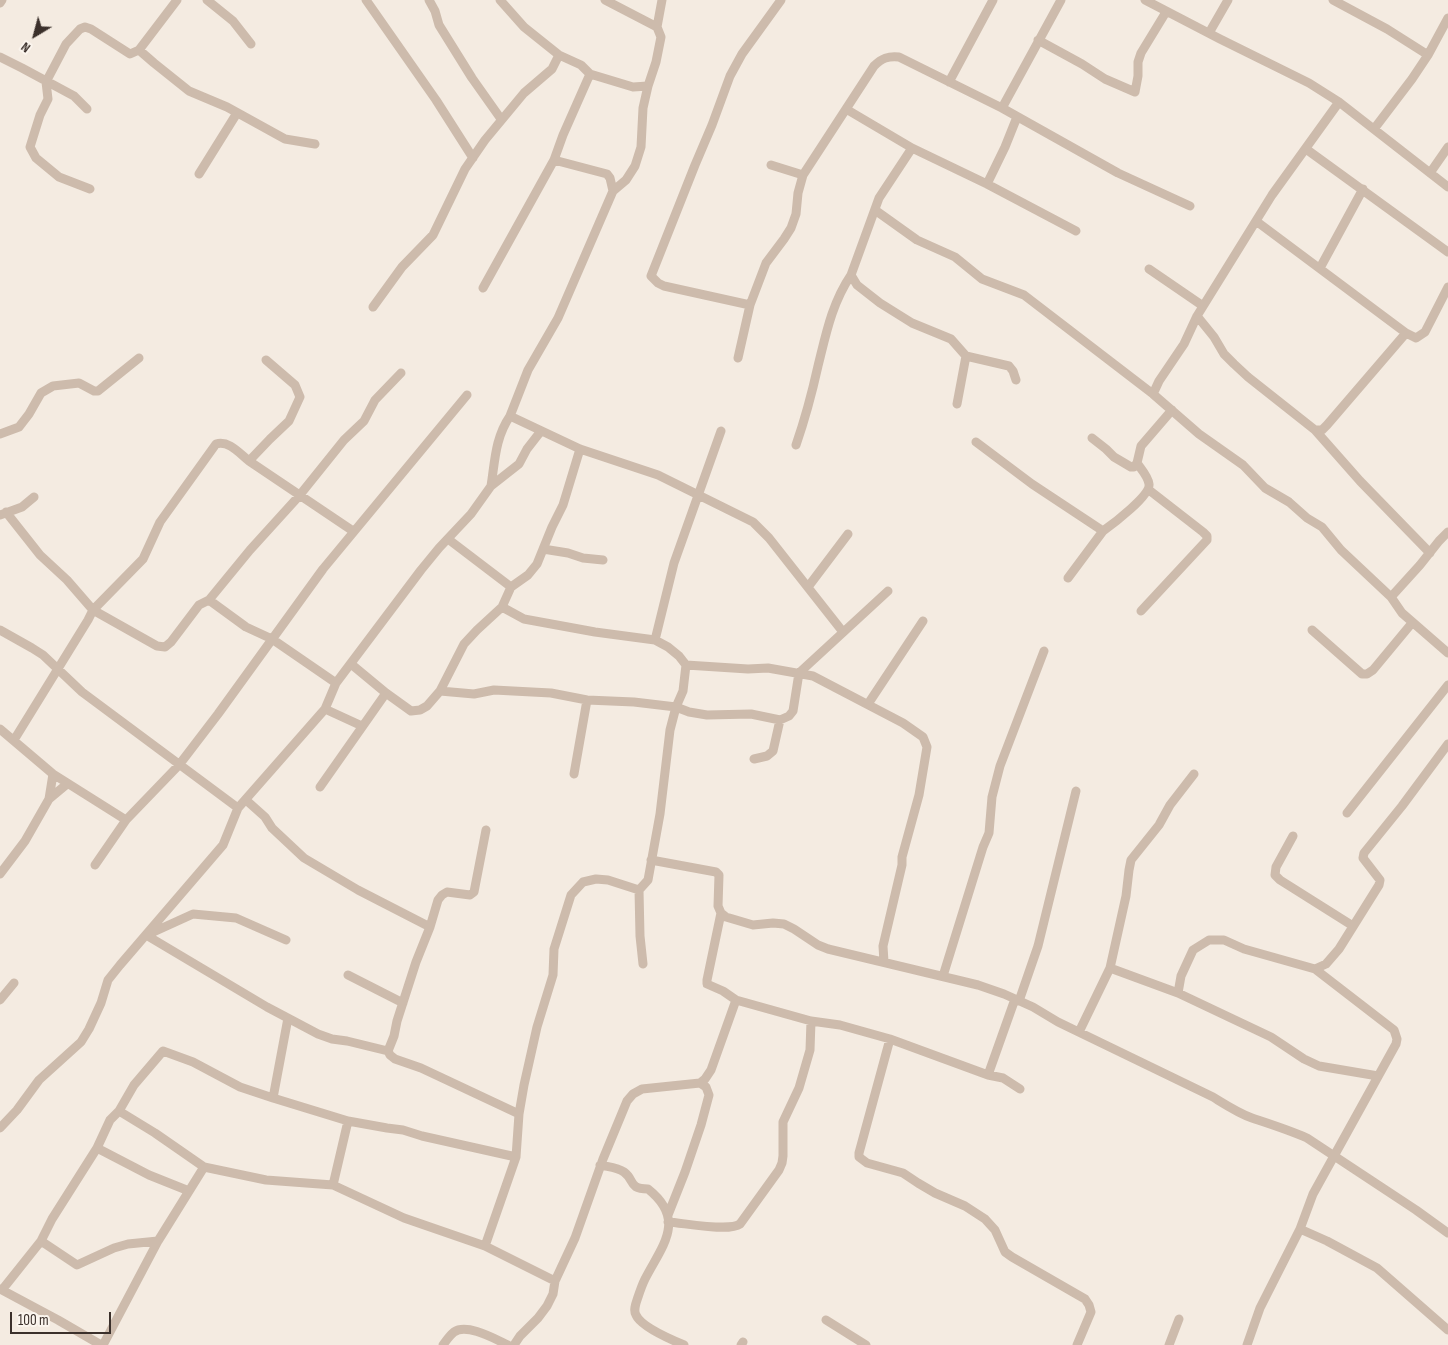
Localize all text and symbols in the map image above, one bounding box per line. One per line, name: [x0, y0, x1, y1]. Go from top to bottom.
north arrow: [10, 10, 60, 60]
text: N: [18, 38, 34, 56]
scale bar: [12, 1302, 114, 1334]
text: 100 m: [18, 1311, 49, 1330]

